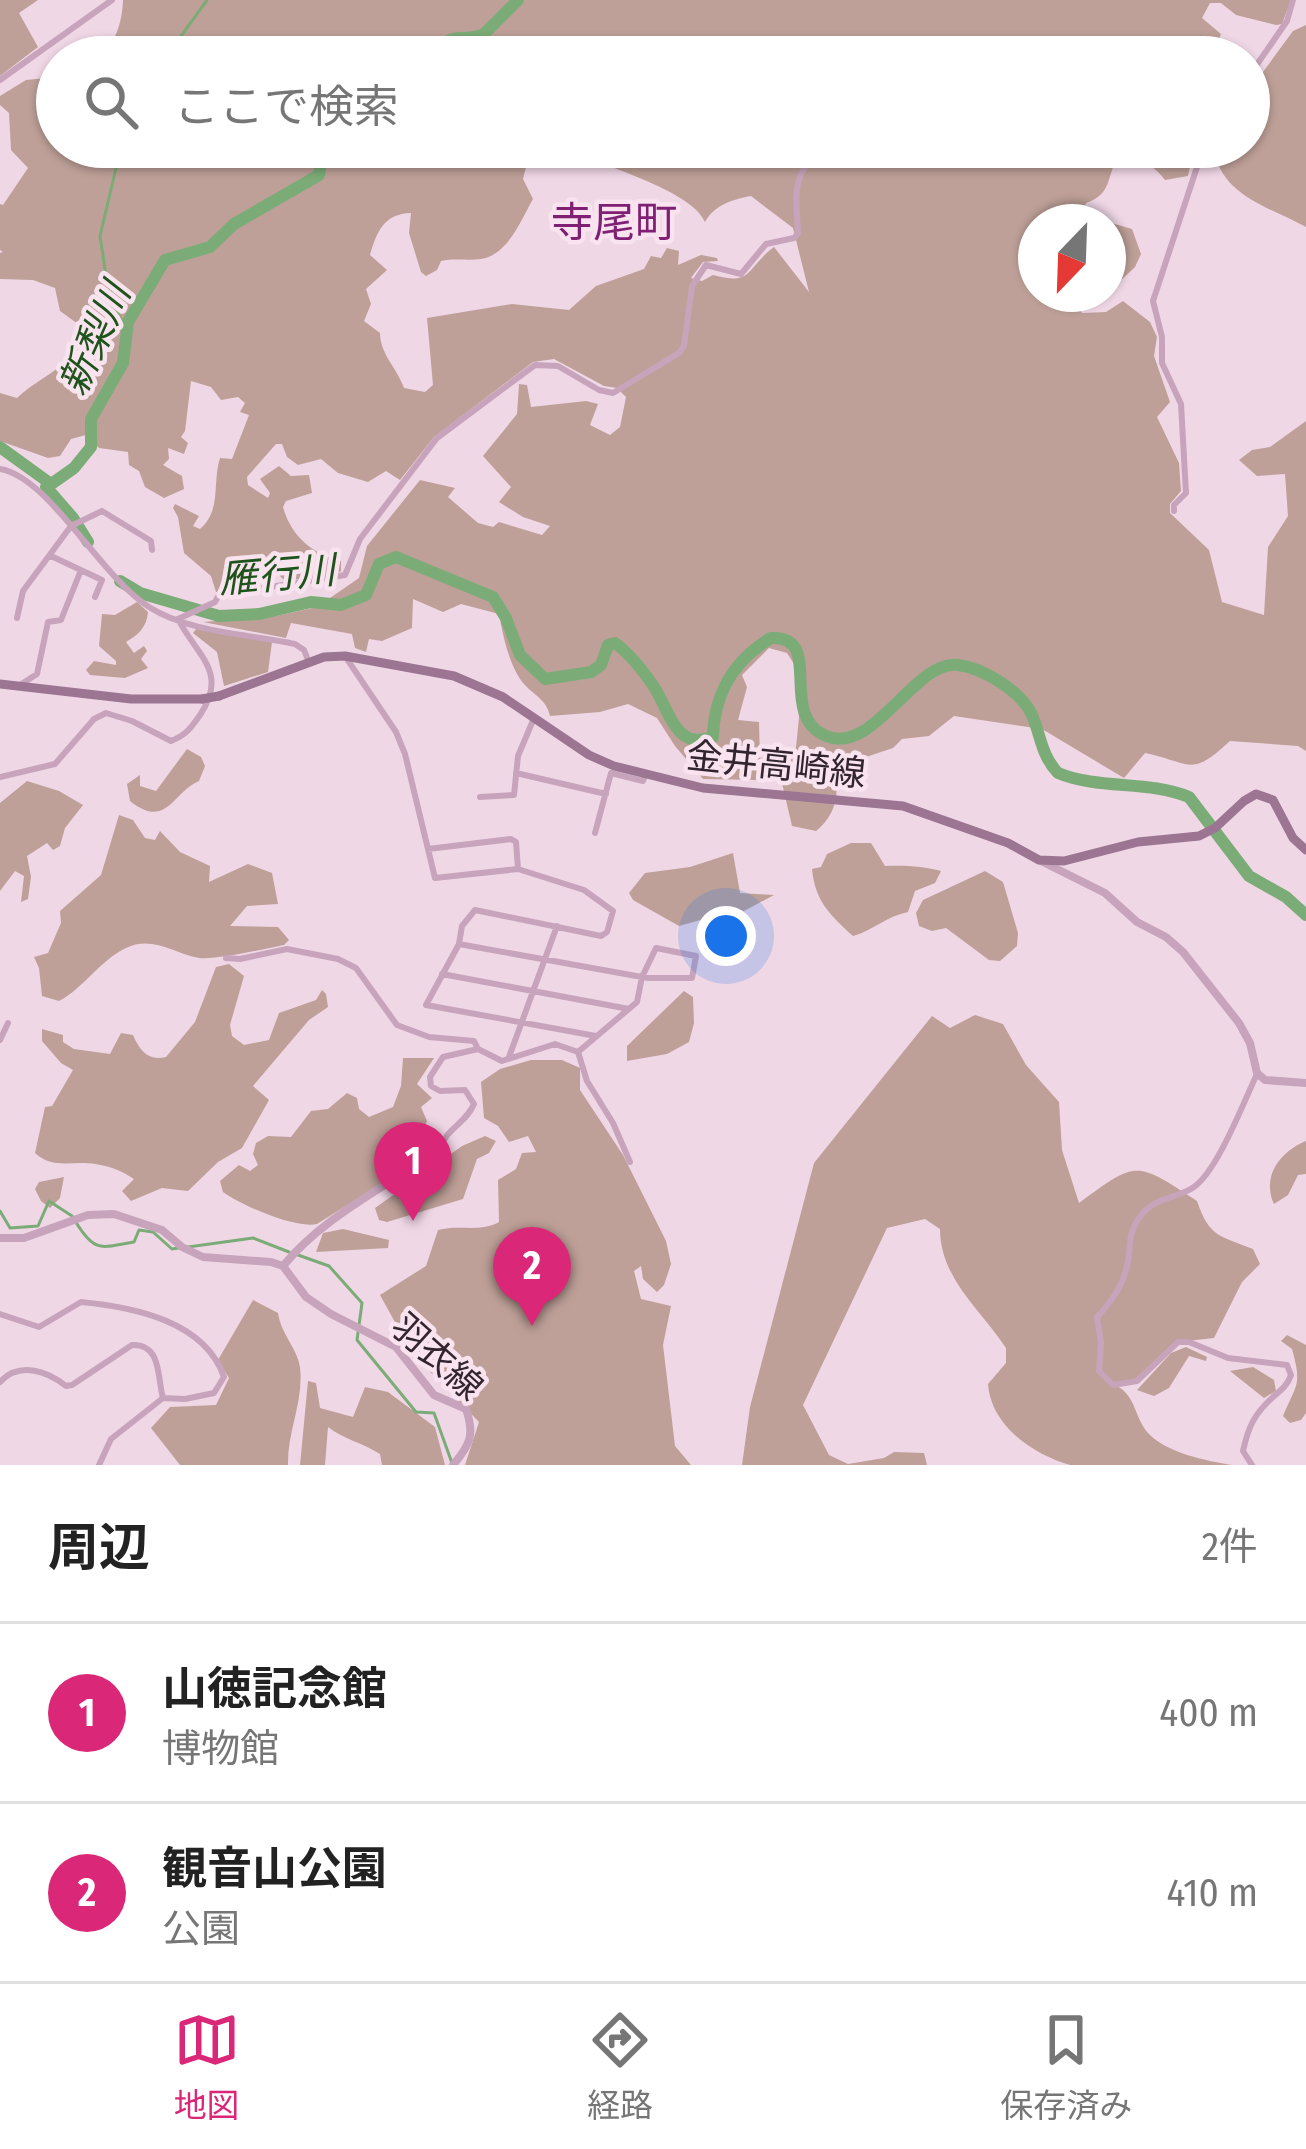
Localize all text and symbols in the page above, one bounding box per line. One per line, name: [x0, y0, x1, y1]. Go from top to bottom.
search box: [36, 36, 1270, 168]
icon: search: [78, 69, 144, 135]
text: ここで検索: [174, 80, 399, 134]
district label: 寺尾町: [551, 198, 677, 248]
north arrow: [1018, 204, 1126, 312]
water label: 新梨川: [50, 273, 141, 402]
water label: 雁行川: [217, 547, 341, 603]
street label: 金井高崎線: [684, 734, 868, 796]
your location: [696, 906, 756, 966]
pin: 1: [374, 1122, 452, 1221]
pin: 2: [493, 1227, 571, 1326]
street label: 羽衣線: [382, 1305, 492, 1409]
text: 周辺: [48, 1517, 150, 1579]
text: 2件: [1202, 1524, 1258, 1570]
text: 山徳記念館: [162, 1662, 387, 1716]
text: 1: [79, 1690, 95, 1736]
text: 400 m: [1159, 1690, 1258, 1736]
text: 博物館: [162, 1726, 279, 1772]
text: 観音山公園: [162, 1842, 387, 1896]
text: 2: [78, 1870, 96, 1916]
text: 410 m: [1167, 1870, 1258, 1916]
text: 公園: [162, 1906, 240, 1952]
tab: 地図: [174, 2007, 240, 2127]
tab: 経路: [587, 2007, 653, 2127]
tab: 保存済み: [1000, 2007, 1132, 2127]

